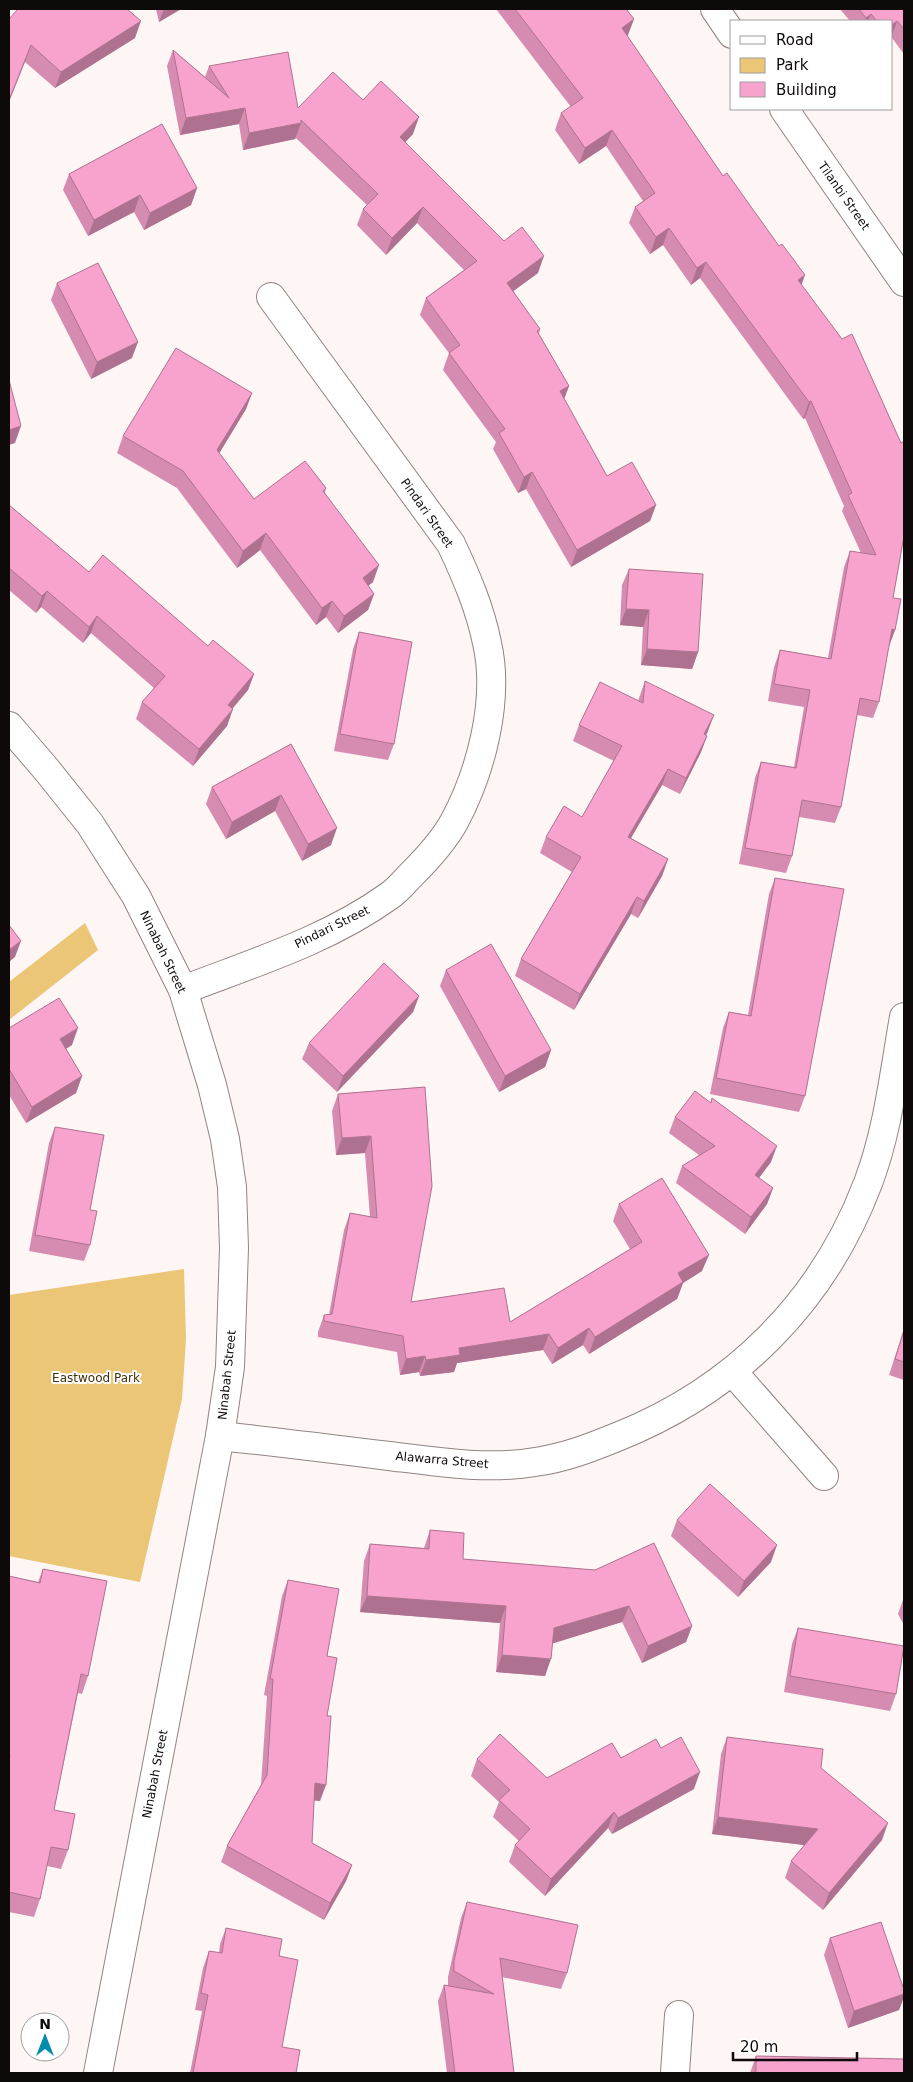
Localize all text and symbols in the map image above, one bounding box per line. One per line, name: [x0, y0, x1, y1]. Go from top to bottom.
legend: [730, 20, 893, 110]
text: Road: [776, 31, 814, 49]
text: Park: [776, 56, 809, 74]
text: Building: [776, 81, 837, 99]
street label: Tilanbi Street: [815, 158, 873, 233]
street label: Pindari Street: [398, 476, 456, 551]
street label: Pindari Street: [292, 903, 372, 951]
street label: Ninabah Street: [137, 908, 189, 996]
street label: Ninabah Street: [215, 1329, 239, 1421]
park label: Eastwood Park: [52, 1371, 140, 1385]
street label: Alawarra Street: [395, 1449, 489, 1471]
street label: Ninabah Street: [140, 1728, 171, 1820]
north arrow: [20, 2012, 70, 2062]
text: N: [39, 2016, 51, 2032]
scale bar: [733, 2030, 857, 2062]
text: 20 m: [740, 2038, 778, 2056]

